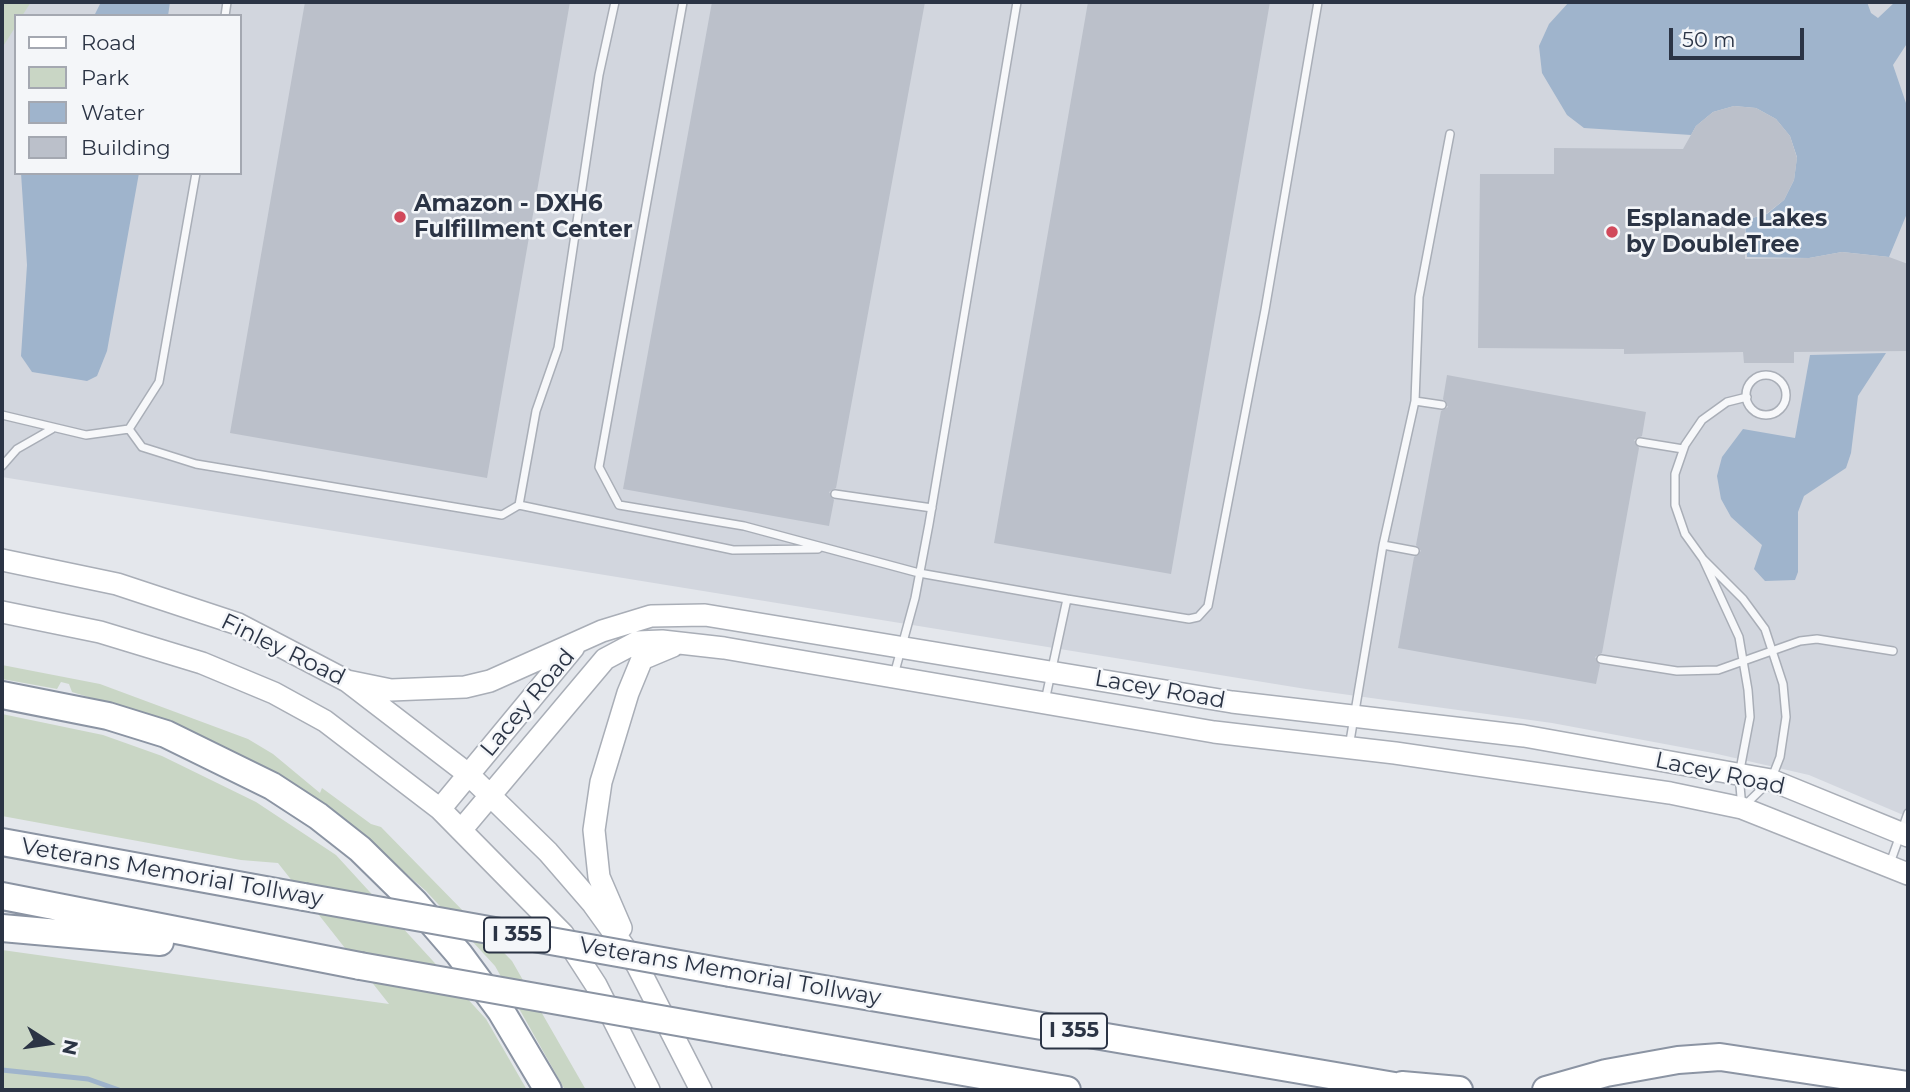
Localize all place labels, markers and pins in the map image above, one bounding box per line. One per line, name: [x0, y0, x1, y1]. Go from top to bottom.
place label: Amazon - DXH6 Fulfillment Center: [414, 190, 633, 244]
place label: Esplanade Lakes by DoubleTree: [1626, 205, 1827, 259]
marker: Amazon - DXH6 Fulfillment Center: [392, 209, 408, 225]
marker: Esplanade Lakes by DoubleTree: [1604, 224, 1620, 240]

